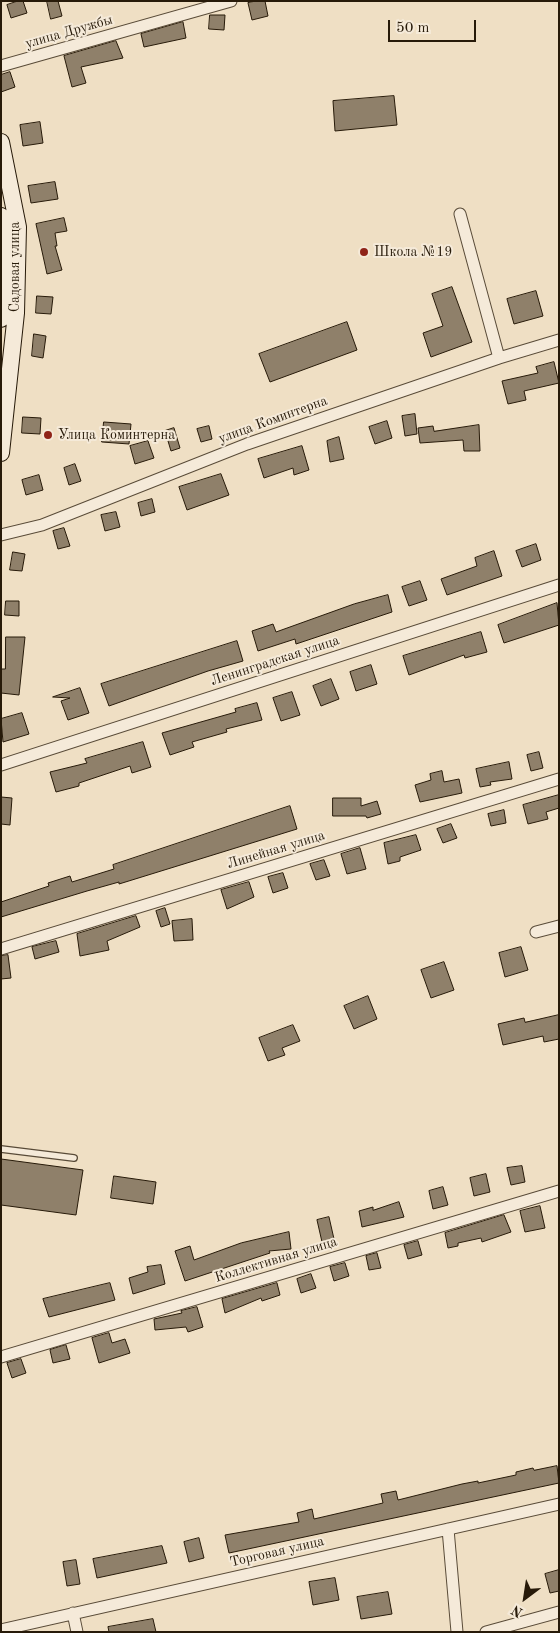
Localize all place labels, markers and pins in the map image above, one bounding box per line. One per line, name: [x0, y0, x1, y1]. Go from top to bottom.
place label: Школа №19: [374, 244, 452, 260]
marker: Школа №19: [358, 246, 370, 258]
place label: Улица Коминтерна: [58, 427, 175, 443]
marker: Улица Коминтерна: [42, 429, 54, 441]

